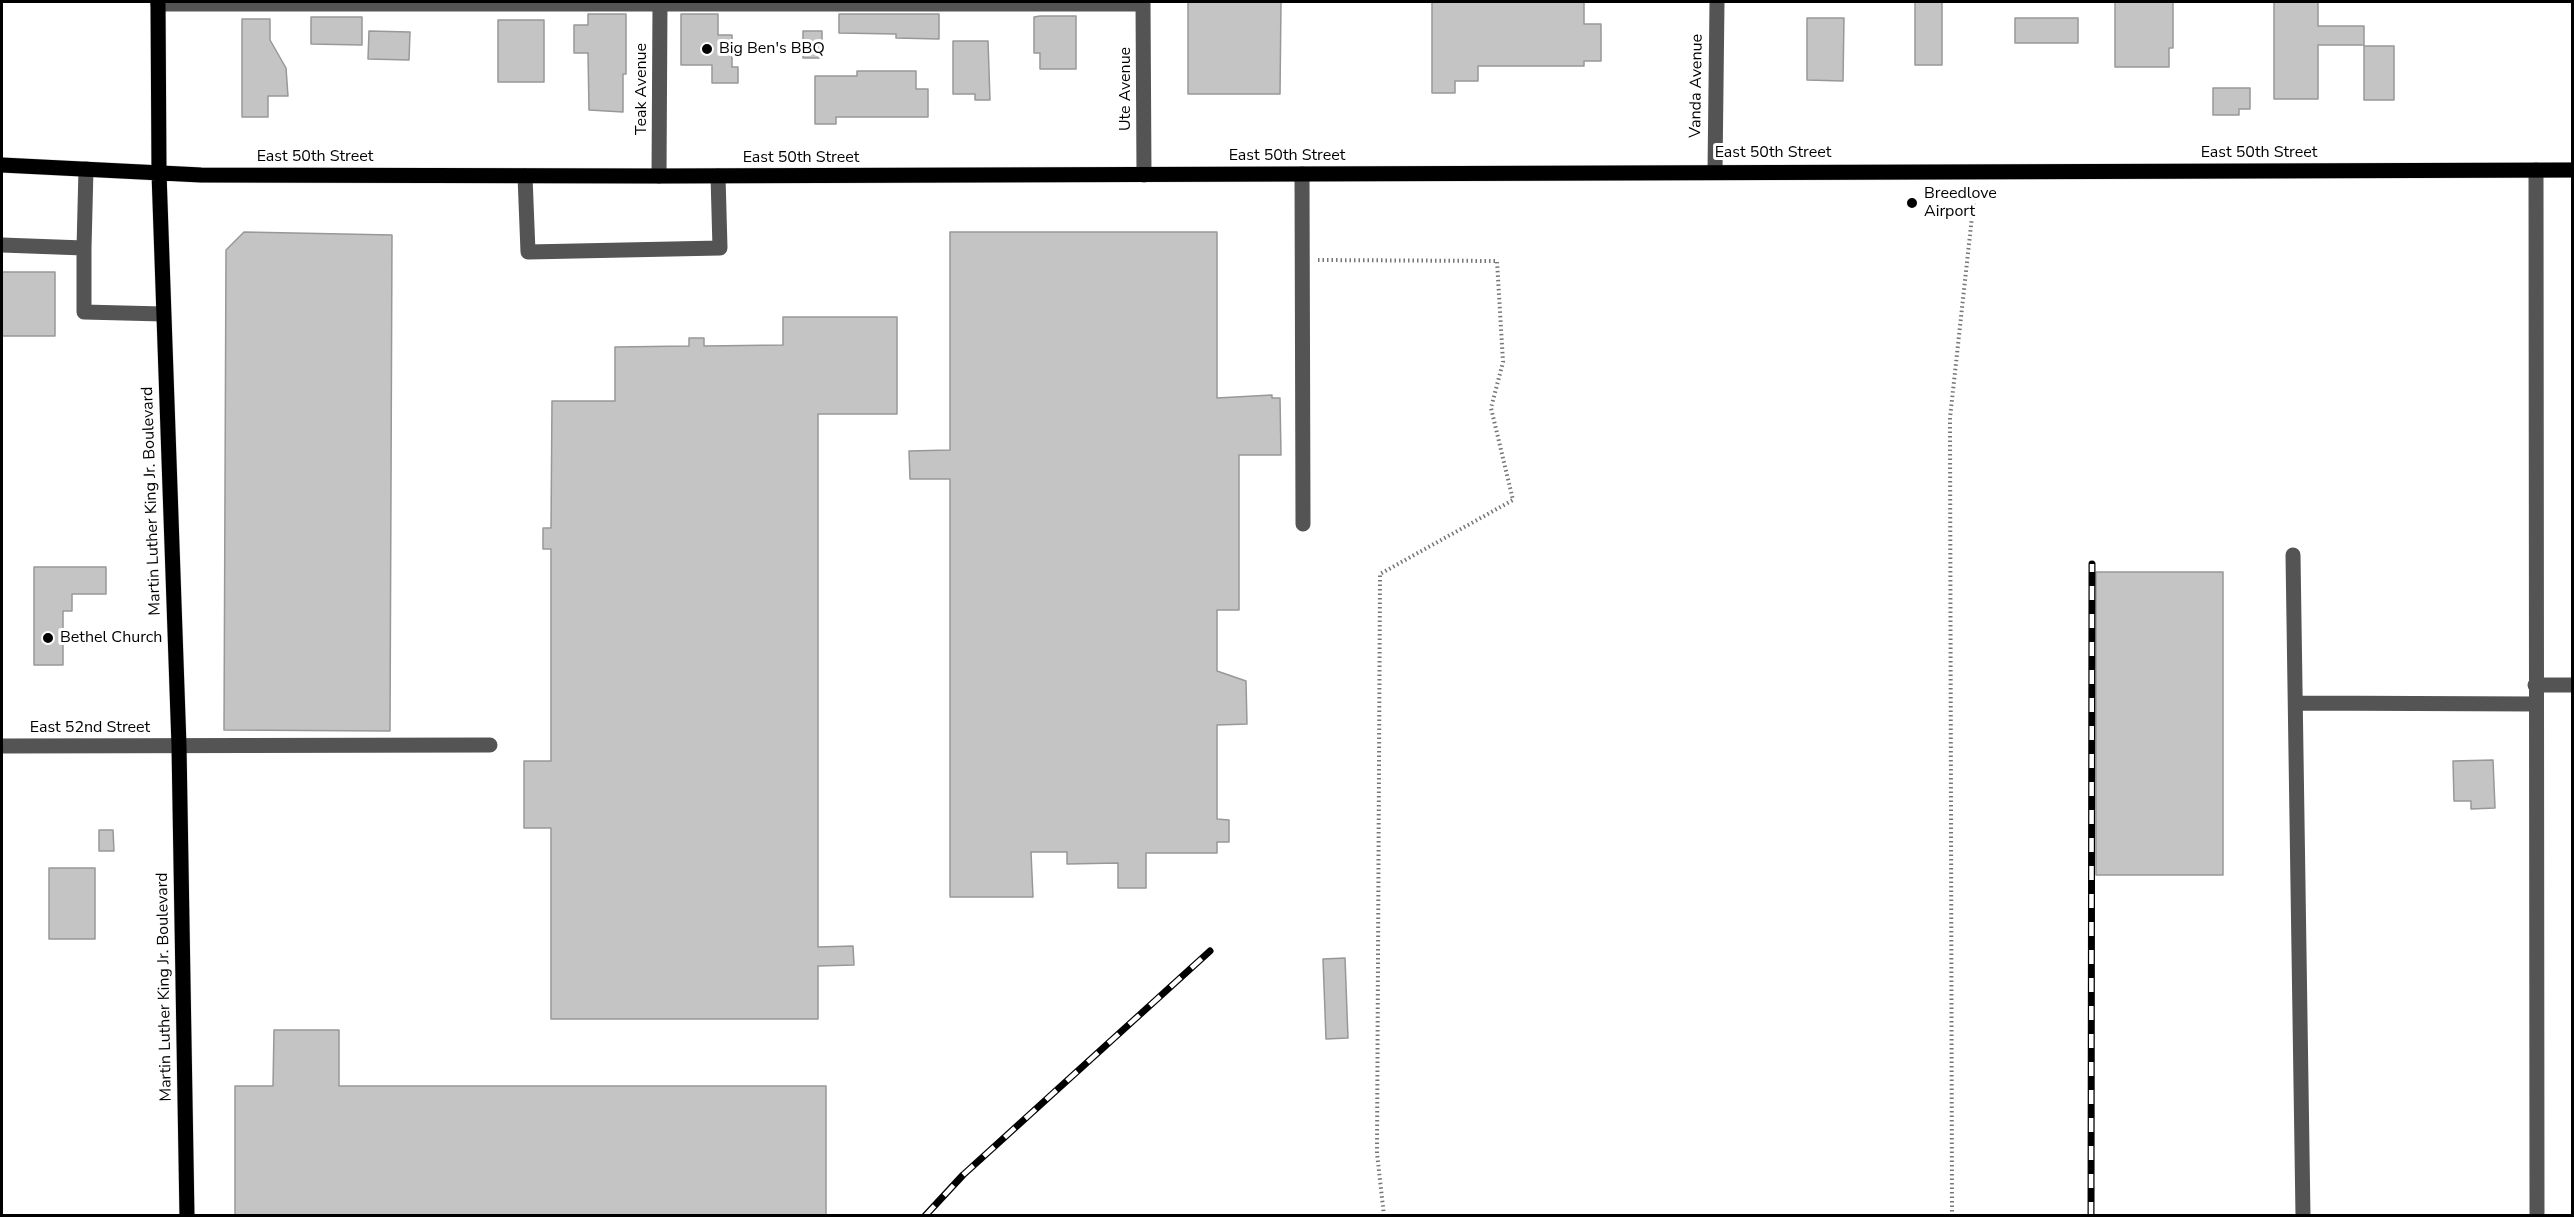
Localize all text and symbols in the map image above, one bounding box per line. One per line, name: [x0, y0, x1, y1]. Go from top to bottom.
street label: Vanda Avenue: [1686, 34, 1708, 138]
place label: Big Ben's BBQ: [719, 39, 825, 59]
marker: Big Ben's BBQ: [700, 42, 714, 56]
street label: Teak Avenue: [632, 43, 652, 135]
street label: Ute Avenue: [1116, 47, 1136, 131]
street label: East 50th Street: [1715, 143, 1831, 163]
street label: East 50th Street: [2201, 143, 2317, 163]
street label: East 50th Street: [1229, 146, 1345, 166]
street label: East 50th Street: [257, 147, 373, 167]
street label: East 50th Street: [743, 148, 859, 168]
place label: Breedlove Airport: [1924, 184, 1997, 222]
marker: Breedlove Airport: [1905, 196, 1919, 210]
street label: Martin Luther King Jr. Boulevard: [138, 386, 166, 616]
place label: Bethel Church: [60, 628, 162, 648]
marker: Bethel Church: [41, 631, 55, 645]
street label: East 52nd Street: [30, 718, 150, 738]
street label: Martin Luther King Jr. Boulevard: [153, 872, 177, 1102]

